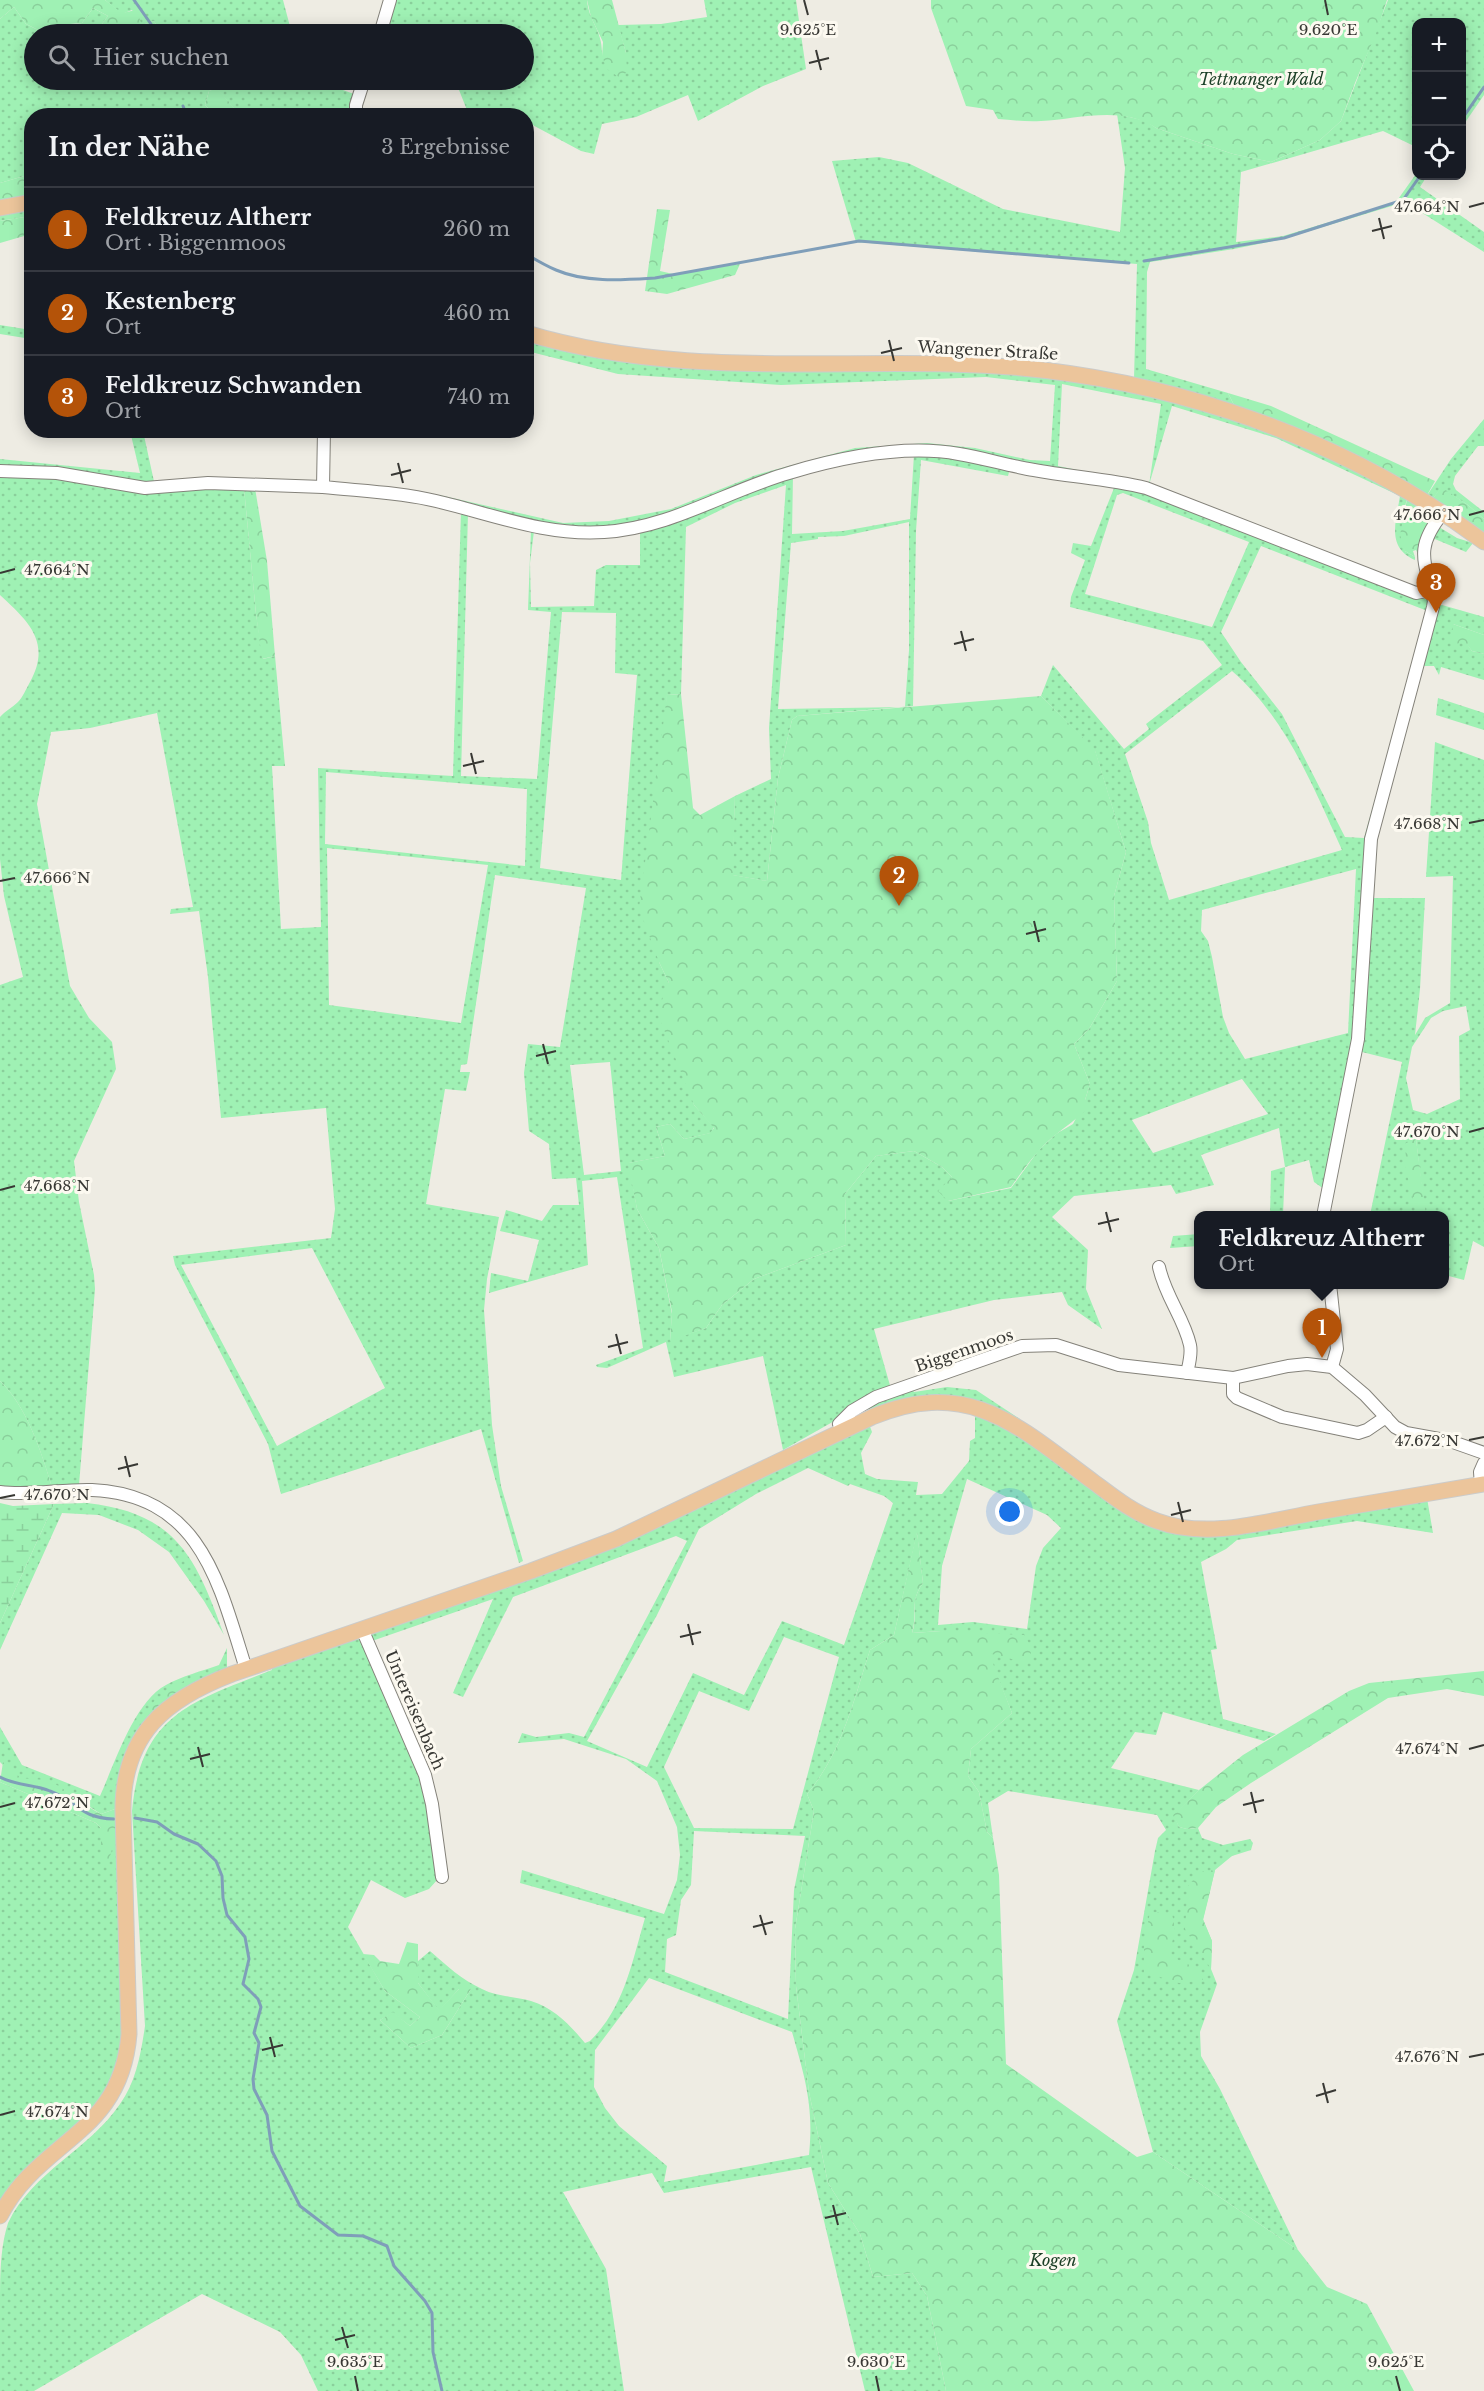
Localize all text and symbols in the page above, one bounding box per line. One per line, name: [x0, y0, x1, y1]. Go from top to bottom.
map controls: [1412, 18, 1466, 180]
button: +: [1412, 18, 1466, 72]
text: 9.625°E: [780, 20, 836, 39]
text: 9.620°E: [1299, 20, 1357, 39]
search box: [24, 24, 534, 90]
icon: search: [45, 41, 78, 74]
text: Hier suchen: [93, 44, 229, 71]
park label: Tettnanger Wald: [1198, 69, 1324, 89]
button: −: [1412, 72, 1466, 126]
button: locate: [1412, 126, 1466, 180]
text: In der Nähe: [48, 131, 210, 163]
text: 3 Ergebnisse: [381, 135, 510, 159]
text: 47.664°N: [1394, 197, 1460, 216]
text: Feldkreuz Altherr: [105, 204, 311, 231]
text: 1: [63, 217, 72, 241]
text: 260 m: [443, 217, 510, 241]
text: Ort · Biggenmoos: [105, 231, 286, 255]
text: Kestenberg: [105, 288, 235, 315]
text: 2: [61, 301, 74, 325]
text: 460 m: [444, 301, 510, 325]
text: Ort: [105, 315, 141, 339]
street label: Wangener Straße: [916, 336, 1059, 364]
text: Feldkreuz Schwanden: [105, 372, 362, 399]
text: 3: [61, 385, 74, 409]
text: 740 m: [447, 385, 510, 409]
text: Ort: [105, 399, 141, 423]
text: 47.666°N: [1394, 505, 1460, 524]
text: 47.664°N: [24, 560, 90, 579]
pin: 3: [1416, 564, 1456, 613]
text: 47.668°N: [1394, 814, 1460, 833]
pin: 2: [880, 856, 918, 906]
text: 47.666°N: [24, 868, 90, 887]
text: 47.670°N: [1394, 1122, 1460, 1141]
text: 47.668°N: [24, 1176, 90, 1195]
popup: [1194, 1211, 1449, 1289]
text: Feldkreuz Altherr: [1218, 1225, 1425, 1252]
text: Ort: [1218, 1252, 1254, 1276]
pin: 1: [1302, 1308, 1342, 1358]
street label: Biggenmoos: [912, 1324, 1016, 1376]
text: 47.672°N: [1395, 1431, 1459, 1450]
text: 47.670°N: [24, 1485, 90, 1504]
your location: [995, 1497, 1024, 1526]
street label: Untereisenbach: [381, 1647, 449, 1773]
text: 47.674°N: [1395, 1739, 1459, 1758]
text: 47.672°N: [25, 1793, 89, 1812]
text: 47.676°N: [1395, 2047, 1459, 2066]
text: 47.674°N: [25, 2102, 89, 2121]
park label: Kogen: [1029, 2250, 1077, 2270]
text: 9.635°E: [327, 2352, 383, 2371]
text: 9.630°E: [847, 2352, 905, 2371]
text: 9.625°E: [1368, 2352, 1424, 2371]

